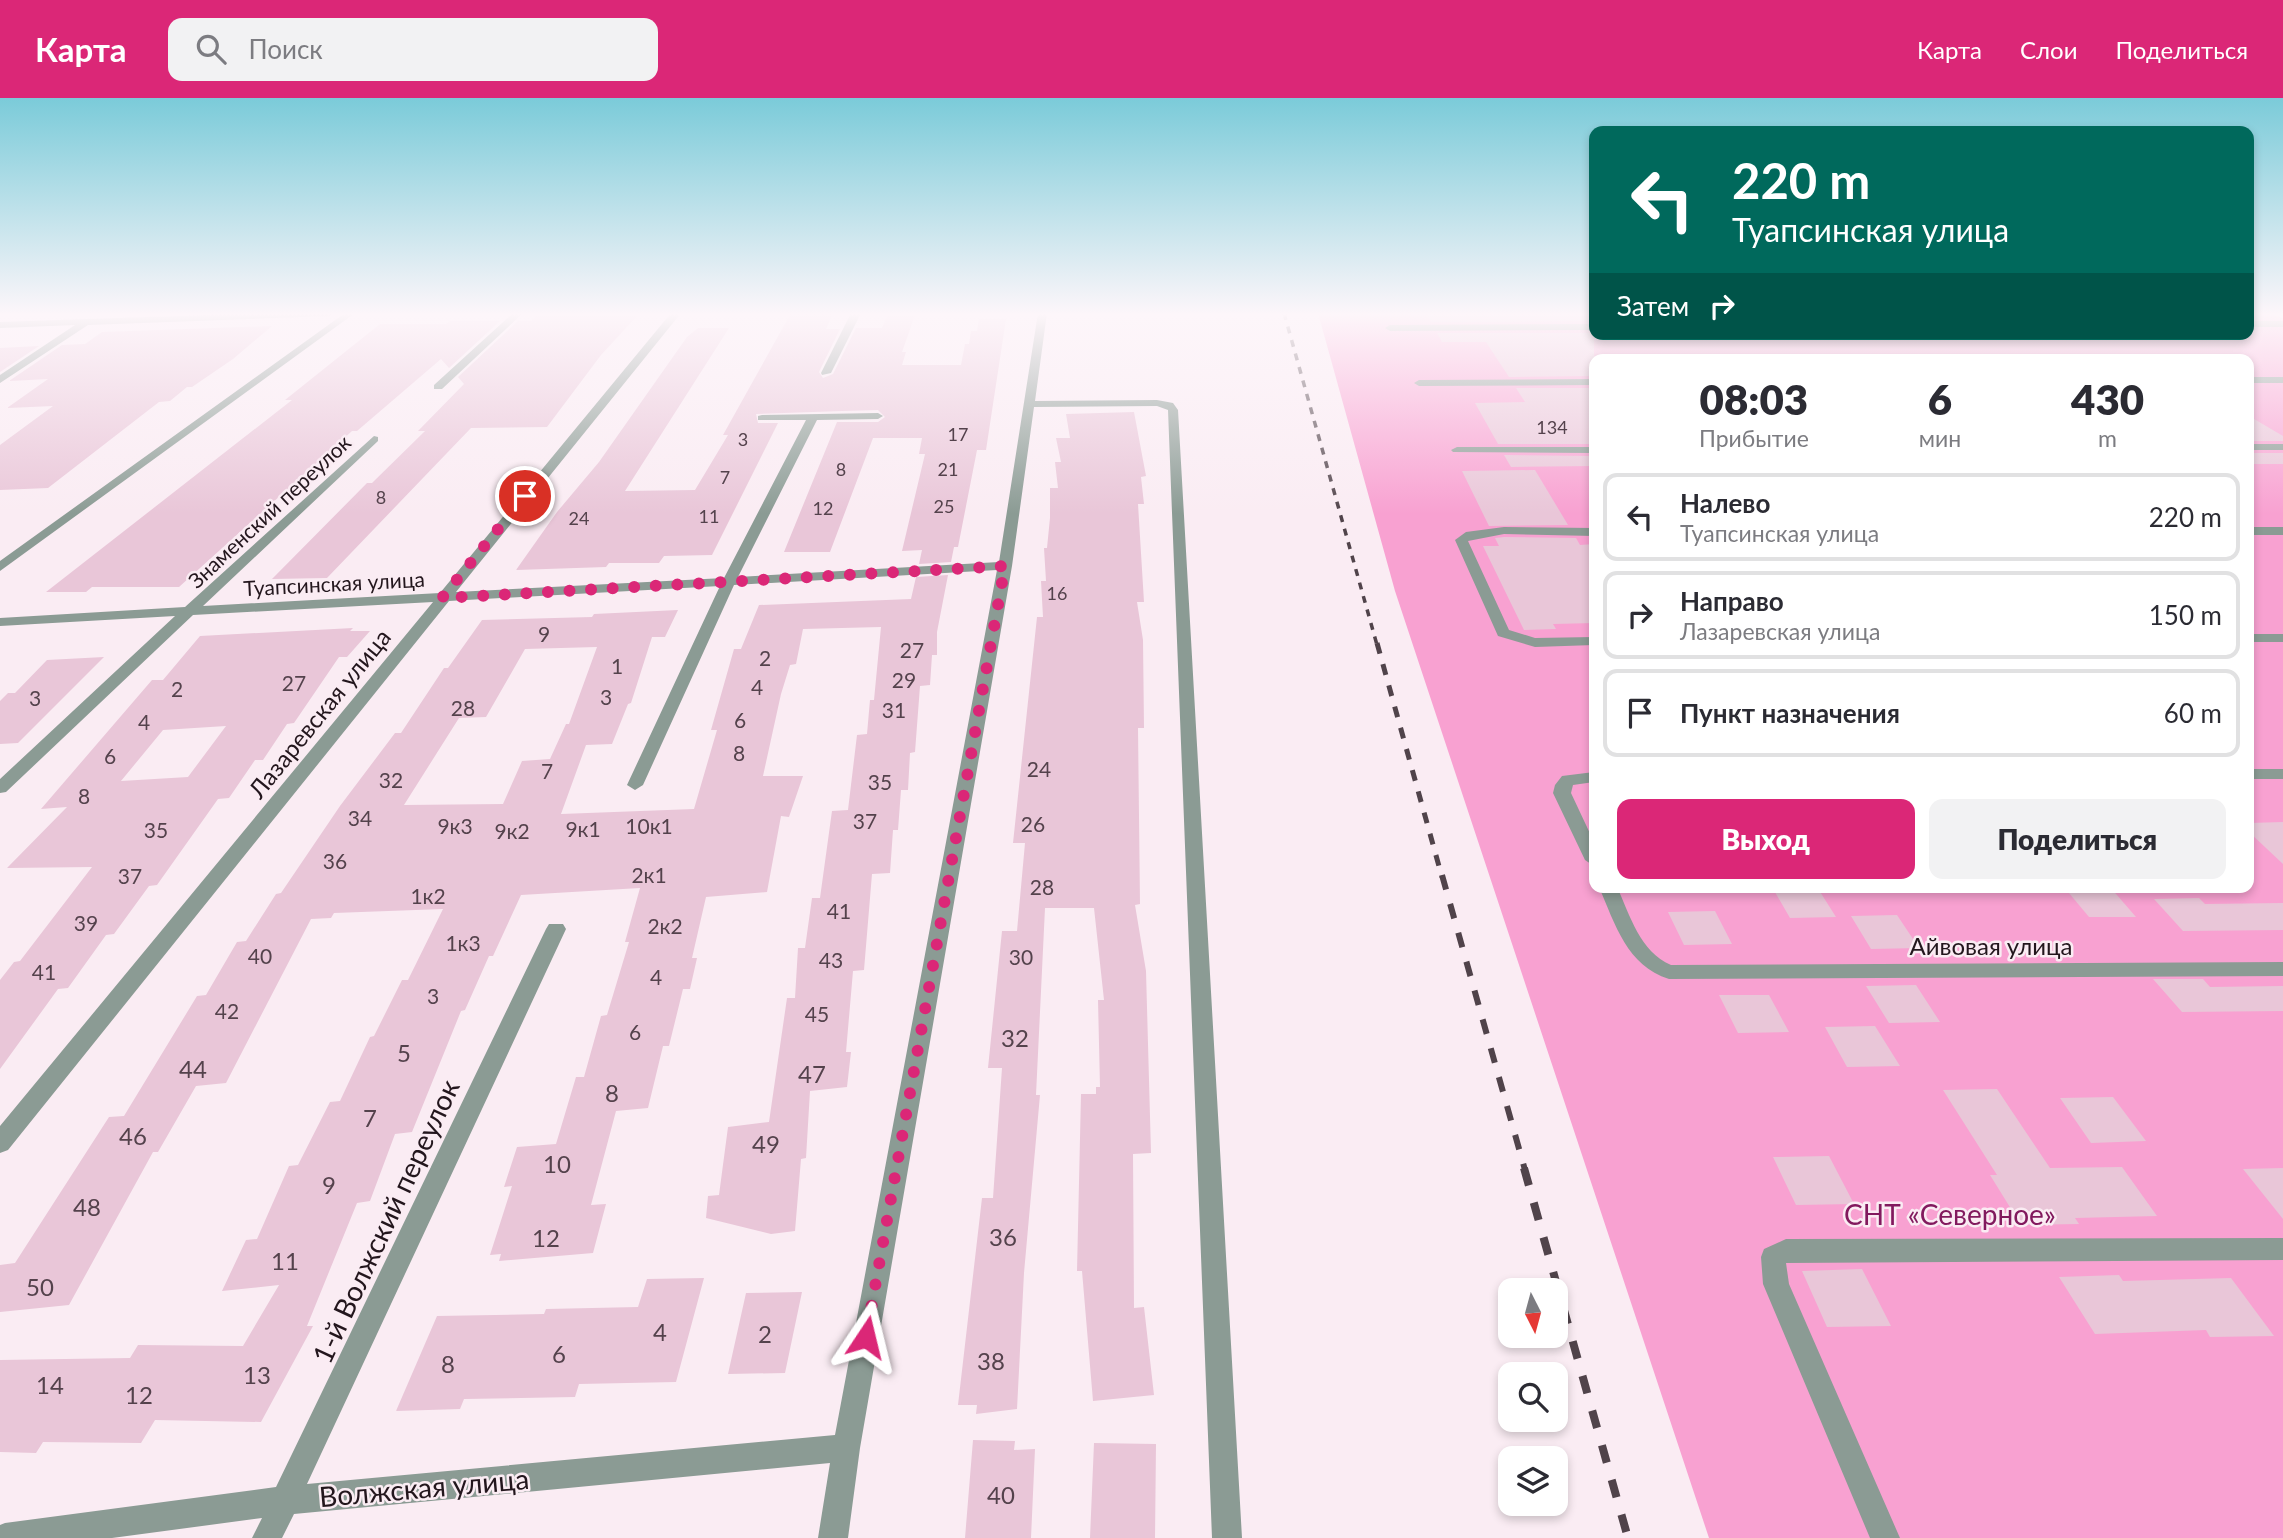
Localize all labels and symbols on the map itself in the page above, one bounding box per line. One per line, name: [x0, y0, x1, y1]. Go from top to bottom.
house number: 134: [1536, 416, 1568, 438]
house number: 17: [948, 423, 968, 445]
house number: 3: [738, 428, 748, 450]
street label: Знаменский переулок: [183, 429, 355, 593]
house number: 8: [836, 458, 846, 480]
house number: 21: [938, 458, 958, 480]
pin: [495, 466, 555, 526]
house number: 7: [720, 466, 730, 488]
house number: 8: [376, 486, 386, 508]
house number: 25: [934, 495, 954, 517]
house number: 12: [813, 497, 833, 519]
house number: 11: [699, 505, 719, 527]
house number: 24: [569, 507, 589, 529]
street label: Туапсинская улица: [243, 566, 425, 600]
house number: 16: [1047, 582, 1067, 604]
house number: 9: [538, 621, 550, 646]
street label: Лазаревская улица: [241, 623, 396, 804]
house number: 27: [900, 637, 924, 662]
house number: 2: [759, 645, 771, 670]
house number: 1: [611, 653, 623, 678]
house number: 29: [892, 667, 916, 692]
house number: 27: [282, 670, 306, 695]
house number: 4: [751, 674, 763, 699]
house number: 2: [171, 676, 183, 701]
house number: 3: [600, 684, 612, 709]
house number: 3: [29, 685, 41, 710]
house number: 28: [451, 695, 475, 720]
house number: 31: [882, 697, 906, 722]
house number: 6: [734, 707, 746, 732]
house number: 4: [138, 709, 150, 734]
house number: 8: [733, 740, 745, 765]
house number: 6: [104, 743, 116, 768]
house number: 24: [1027, 756, 1051, 781]
house number: 7: [541, 758, 553, 783]
house number: 32: [379, 767, 403, 792]
house number: 35: [868, 769, 892, 794]
house number: 8: [78, 783, 90, 808]
house number: 34: [348, 805, 372, 830]
house number: 37: [853, 808, 877, 833]
house number: 26: [1021, 811, 1045, 836]
house number: 9к3: [437, 813, 473, 838]
house number: 10к1: [625, 813, 673, 838]
house number: 9к1: [565, 816, 601, 841]
house number: 35: [144, 817, 168, 842]
house number: 9к2: [494, 818, 530, 843]
house number: 36: [323, 848, 347, 873]
house number: 2к1: [631, 862, 667, 887]
house number: 37: [118, 863, 142, 888]
house number: 28: [1030, 874, 1054, 899]
house number: 1к2: [410, 883, 446, 908]
house number: 41: [827, 898, 851, 923]
house number: 39: [74, 910, 98, 935]
house number: 2к2: [647, 913, 683, 938]
house number: 1к3: [445, 930, 481, 955]
street label: Айвовая улица: [1910, 931, 2072, 960]
house number: 40: [248, 943, 272, 968]
house number: 30: [1009, 944, 1033, 969]
house number: 43: [819, 947, 843, 972]
house number: 41: [32, 959, 56, 984]
house number: 4: [650, 964, 662, 989]
house number: 3: [427, 983, 439, 1008]
house number: 42: [215, 998, 239, 1023]
house number: 45: [805, 1001, 829, 1026]
house number: 6: [629, 1019, 641, 1044]
house number: 32: [1001, 1023, 1029, 1052]
house number: 5: [397, 1038, 411, 1067]
house number: 44: [179, 1054, 207, 1083]
house number: 47: [798, 1059, 826, 1088]
street label: 1-й Волжский переулок: [304, 1073, 466, 1368]
house number: 8: [605, 1078, 619, 1107]
house number: 7: [363, 1103, 377, 1132]
house number: 46: [119, 1121, 147, 1150]
house number: 49: [752, 1129, 780, 1158]
house number: 10: [543, 1149, 571, 1178]
house number: 9: [322, 1170, 336, 1199]
house number: 48: [73, 1192, 101, 1221]
park label: СНТ «Северное»: [1844, 1197, 2056, 1231]
house number: 36: [989, 1222, 1017, 1251]
house number: 12: [532, 1223, 560, 1252]
house number: 11: [271, 1246, 299, 1275]
house number: 50: [26, 1272, 54, 1301]
north arrow: [1498, 1278, 1568, 1348]
position arrow: [829, 1300, 903, 1374]
house number: 4: [653, 1317, 667, 1346]
house number: 2: [758, 1319, 772, 1348]
house number: 6: [552, 1339, 566, 1368]
house number: 38: [977, 1346, 1005, 1375]
house number: 8: [441, 1349, 455, 1378]
house number: 13: [243, 1360, 271, 1389]
house number: 14: [36, 1370, 64, 1399]
house number: 12: [125, 1380, 153, 1409]
street label: Волжская улица: [318, 1461, 530, 1513]
house number: 40: [987, 1480, 1015, 1509]

